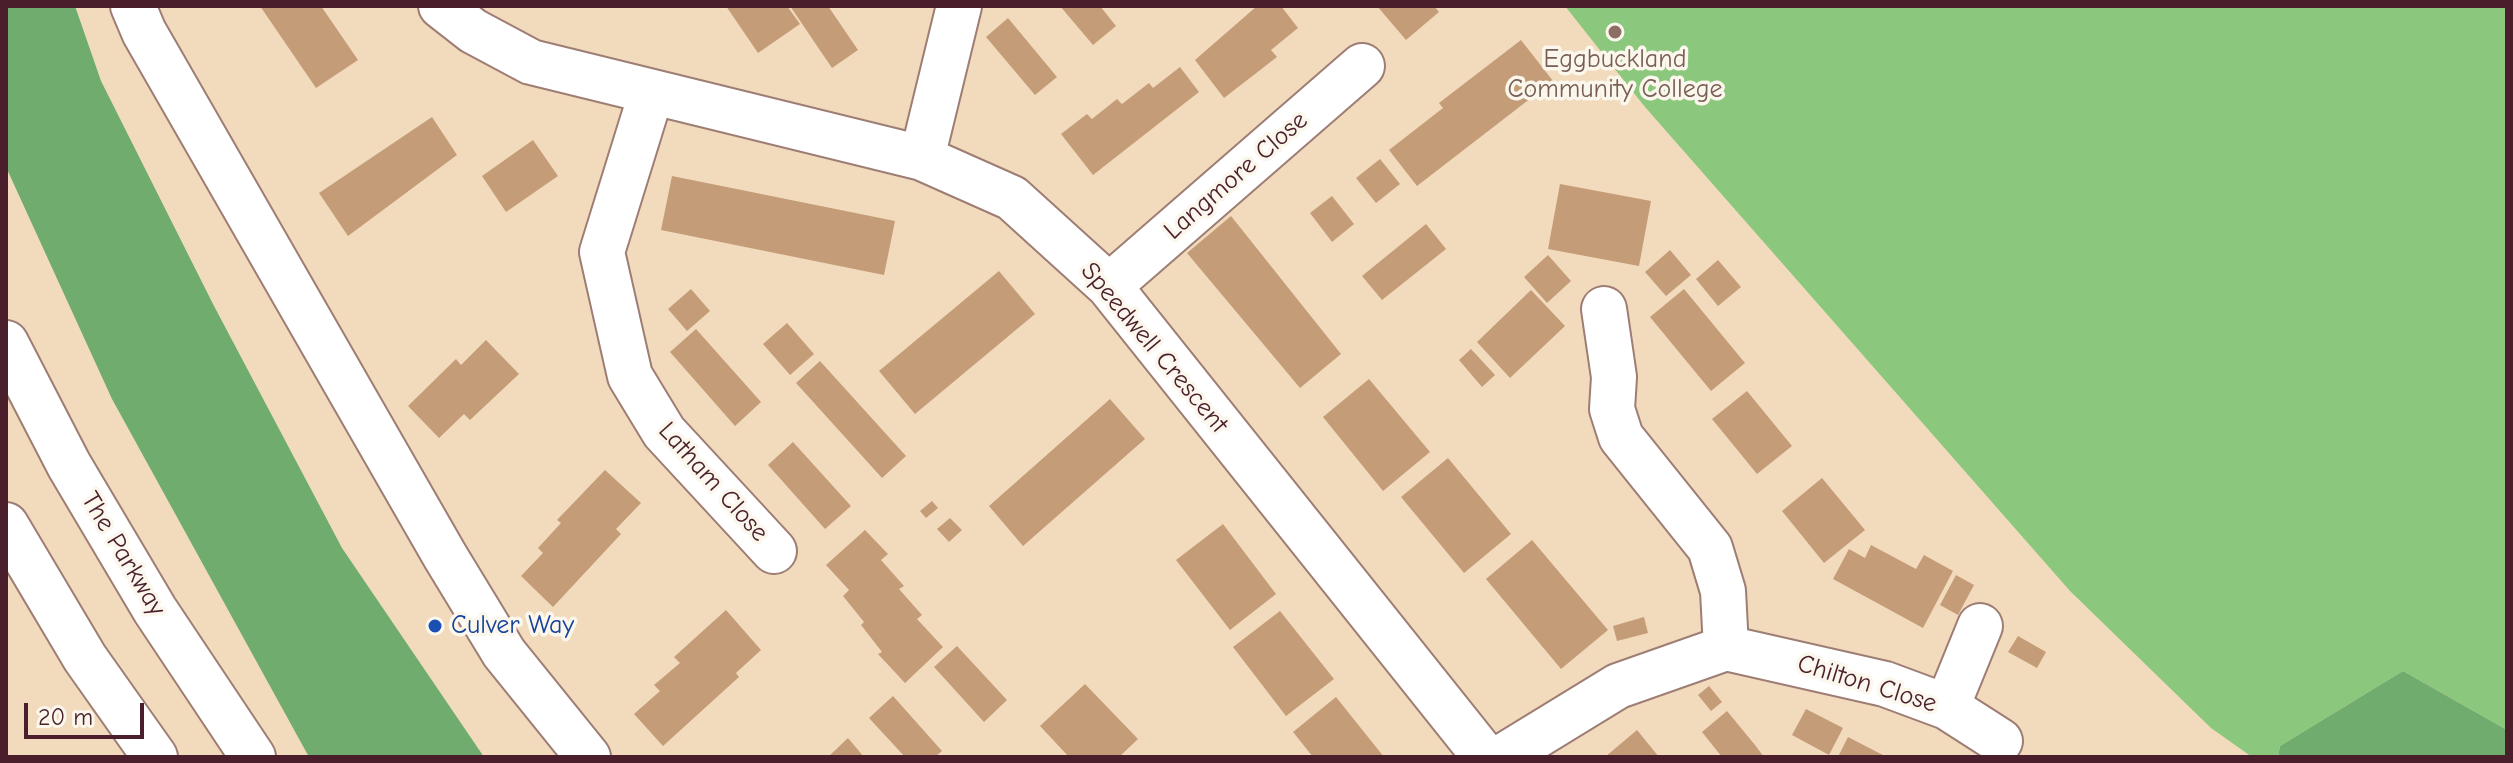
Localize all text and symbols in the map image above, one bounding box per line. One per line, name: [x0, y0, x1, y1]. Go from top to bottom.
marker: Eggbuckland Community College: [1606, 23, 1624, 41]
place label: Eggbuckland Community College: [1508, 44, 1722, 106]
street label: Langmore Close: [1158, 105, 1314, 247]
street label: Speedwell Crescent: [1074, 256, 1234, 440]
street label: Latham Close: [651, 416, 775, 548]
street label: The Parkway: [74, 486, 172, 622]
place label: Culver Way: [451, 610, 574, 642]
marker: Culver Way: [426, 617, 444, 635]
street label: Chilton Close: [1794, 648, 1940, 720]
scale bar: [28, 687, 148, 737]
text: 20 m: [38, 703, 93, 731]

